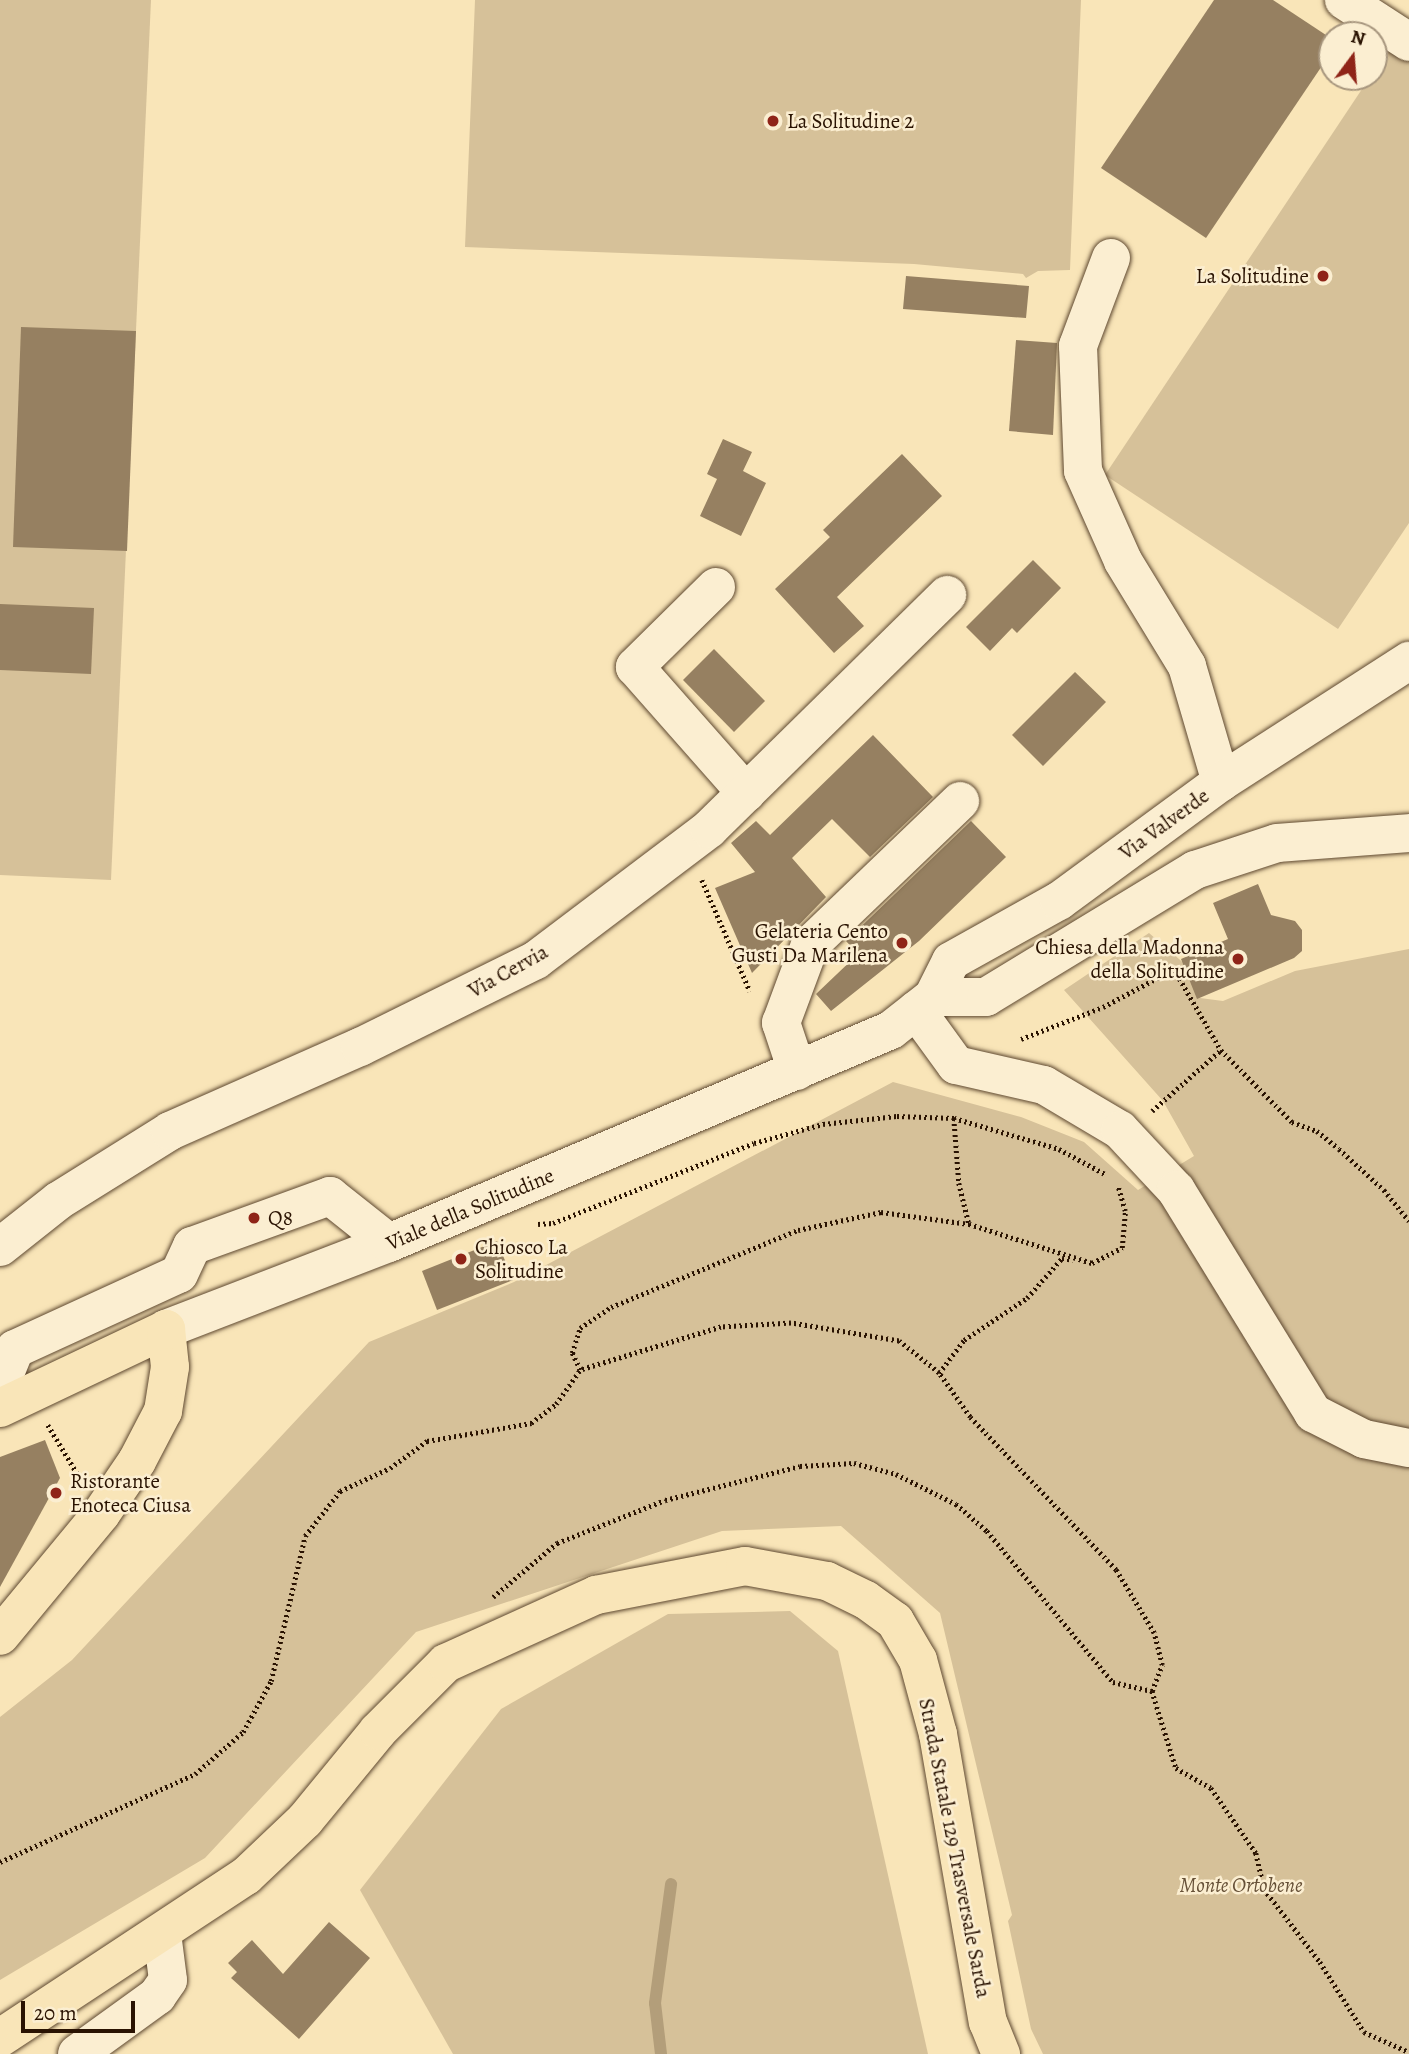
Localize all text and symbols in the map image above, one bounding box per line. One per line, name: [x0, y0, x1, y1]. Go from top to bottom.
north arrow: [1318, 21, 1388, 91]
text: N: [1348, 23, 1368, 52]
place label: La Solitudine 2: [787, 108, 914, 134]
marker: La Solitudine 2: [765, 113, 781, 129]
place label: La Solitudine: [1196, 263, 1309, 289]
marker: La Solitudine: [1315, 268, 1331, 284]
street label: Via Valverde: [1114, 783, 1214, 865]
place label: Gelateria Cento Gusti Da Marilena: [732, 918, 888, 968]
place label: Chiesa della Madonna della Solitudine: [1035, 934, 1224, 984]
marker: Gelateria Cento Gusti Da Marilena: [894, 935, 910, 951]
street label: Via Cervia: [464, 939, 552, 1003]
marker: Chiesa della Madonna della Solitudine: [1230, 951, 1246, 967]
street label: Viale della Solitudine: [382, 1162, 558, 1256]
place label: Q8: [268, 1205, 293, 1231]
marker: Q8: [246, 1210, 262, 1226]
place label: Chiosco La Solitudine: [475, 1234, 568, 1284]
marker: Chiosco La Solitudine: [453, 1251, 469, 1267]
place label: Ristorante Enoteca Ciusa: [70, 1468, 191, 1518]
marker: Ristorante Enoteca Ciusa: [48, 1485, 64, 1501]
street label: Strada Statale 129 Trasversale Sarda: [914, 1696, 996, 2000]
park label: Monte Ortobene: [1180, 1872, 1302, 1898]
scale bar: [24, 1988, 138, 2032]
text: 20 m: [34, 1999, 77, 2027]

